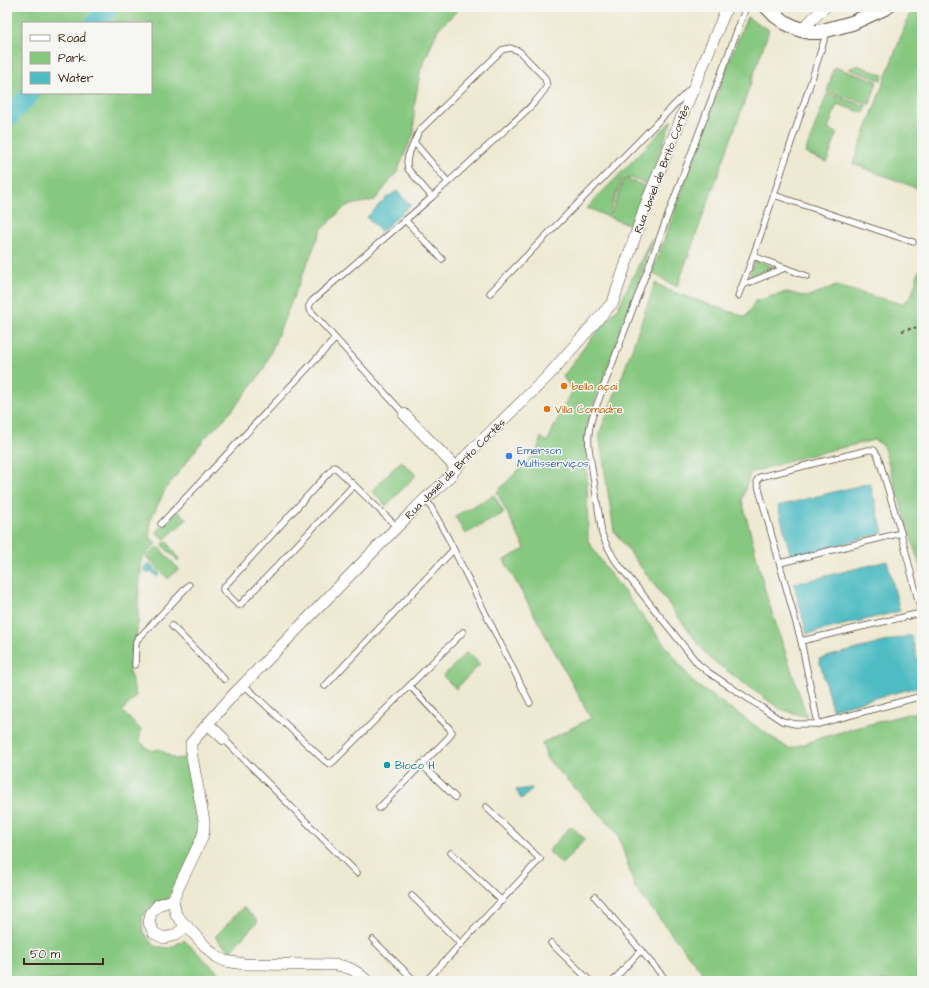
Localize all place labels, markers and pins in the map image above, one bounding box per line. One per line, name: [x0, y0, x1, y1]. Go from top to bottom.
place label: bella açaí: [572, 379, 618, 394]
marker: bella açaí: [559, 381, 569, 391]
place label: Villa Comadre: [555, 402, 623, 417]
marker: Villa Comadre: [542, 404, 552, 414]
place label: Emerson Multisserviços: [517, 443, 589, 471]
marker: Emerson Multisserviços: [504, 451, 514, 461]
place label: Bloco H: [395, 758, 435, 773]
marker: Bloco H: [382, 760, 392, 770]

